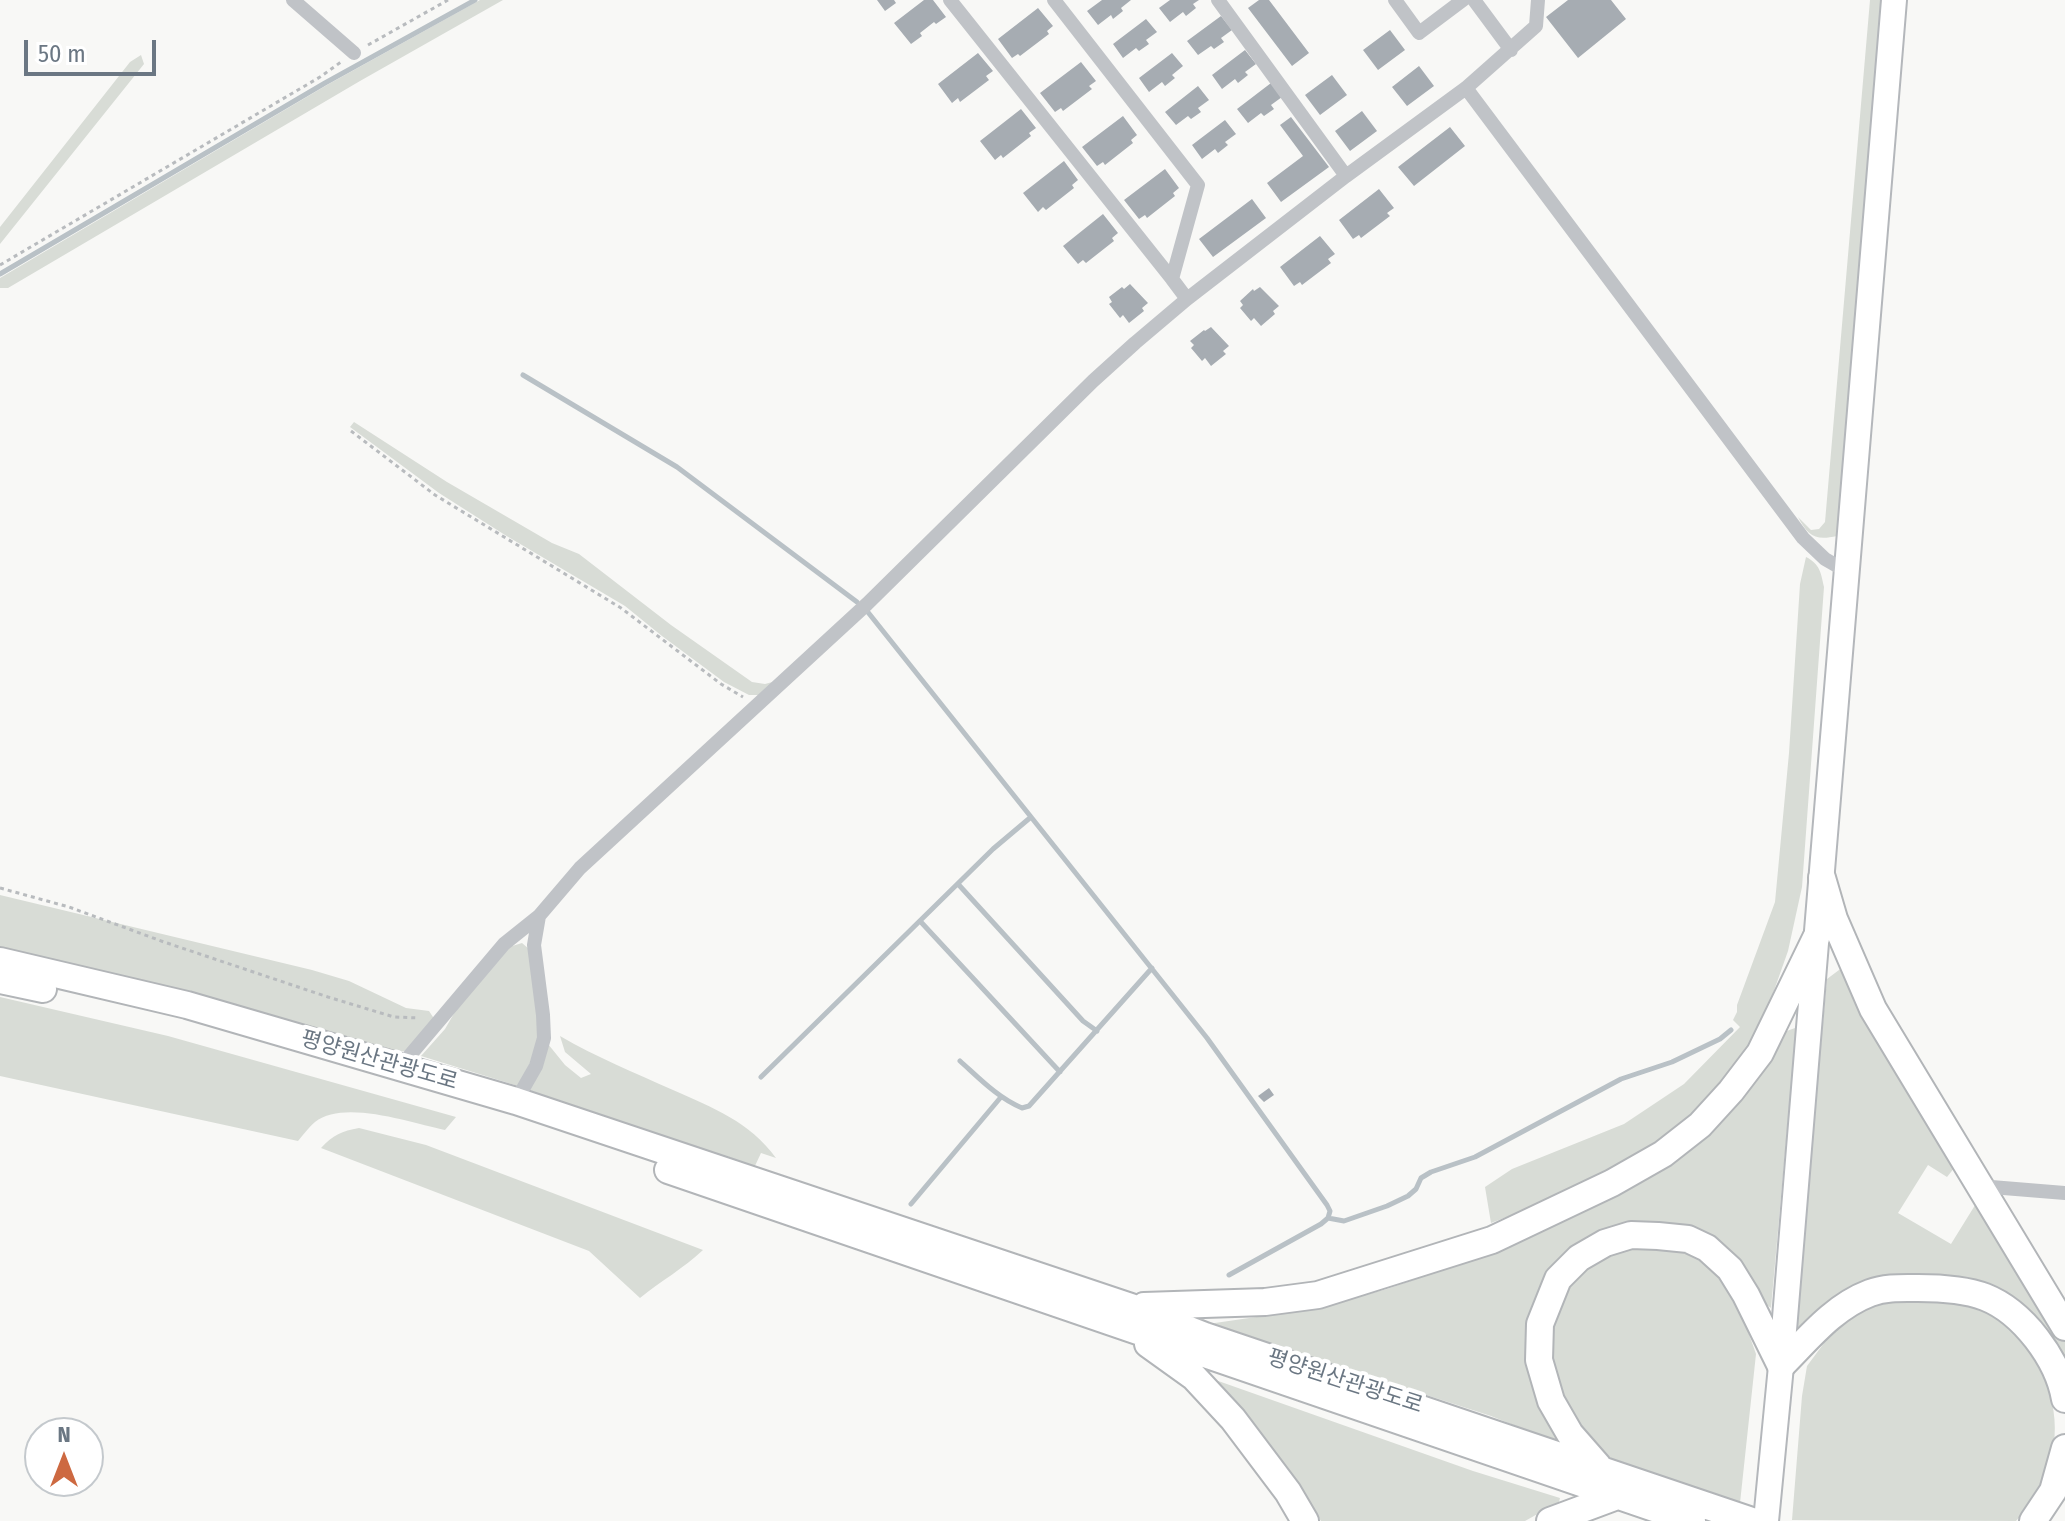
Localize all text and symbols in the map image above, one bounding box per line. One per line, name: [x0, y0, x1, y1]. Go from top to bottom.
scale bar: [28, 24, 160, 74]
text: 50 m: [38, 40, 86, 68]
street label: 평양원산관광도로: [298, 1026, 460, 1096]
street label: 평양원산관광도로: [1264, 1344, 1426, 1420]
north arrow: [24, 1417, 104, 1497]
text: N: [57, 1421, 71, 1448]

